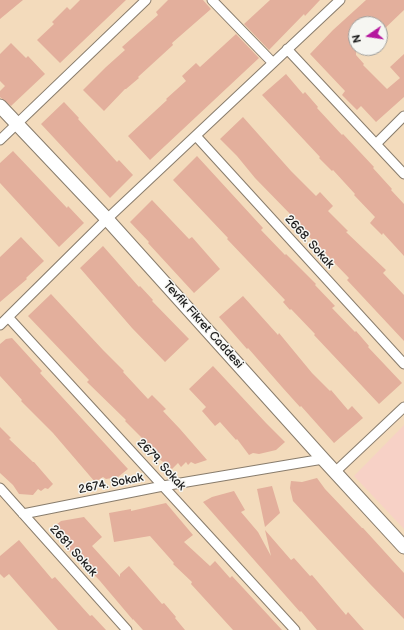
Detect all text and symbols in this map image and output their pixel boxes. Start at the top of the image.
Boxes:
north arrow [348,16,388,56]
text: N [350,33,364,44]
street label: 2668. Sokak [281,212,337,272]
street label: Tevfik Fikret Caddesi [160,278,246,372]
street label: 2679. Sokak [133,436,189,494]
street label: 2674. Sokak [77,471,145,497]
street label: 2681. Sokak [46,522,100,580]

